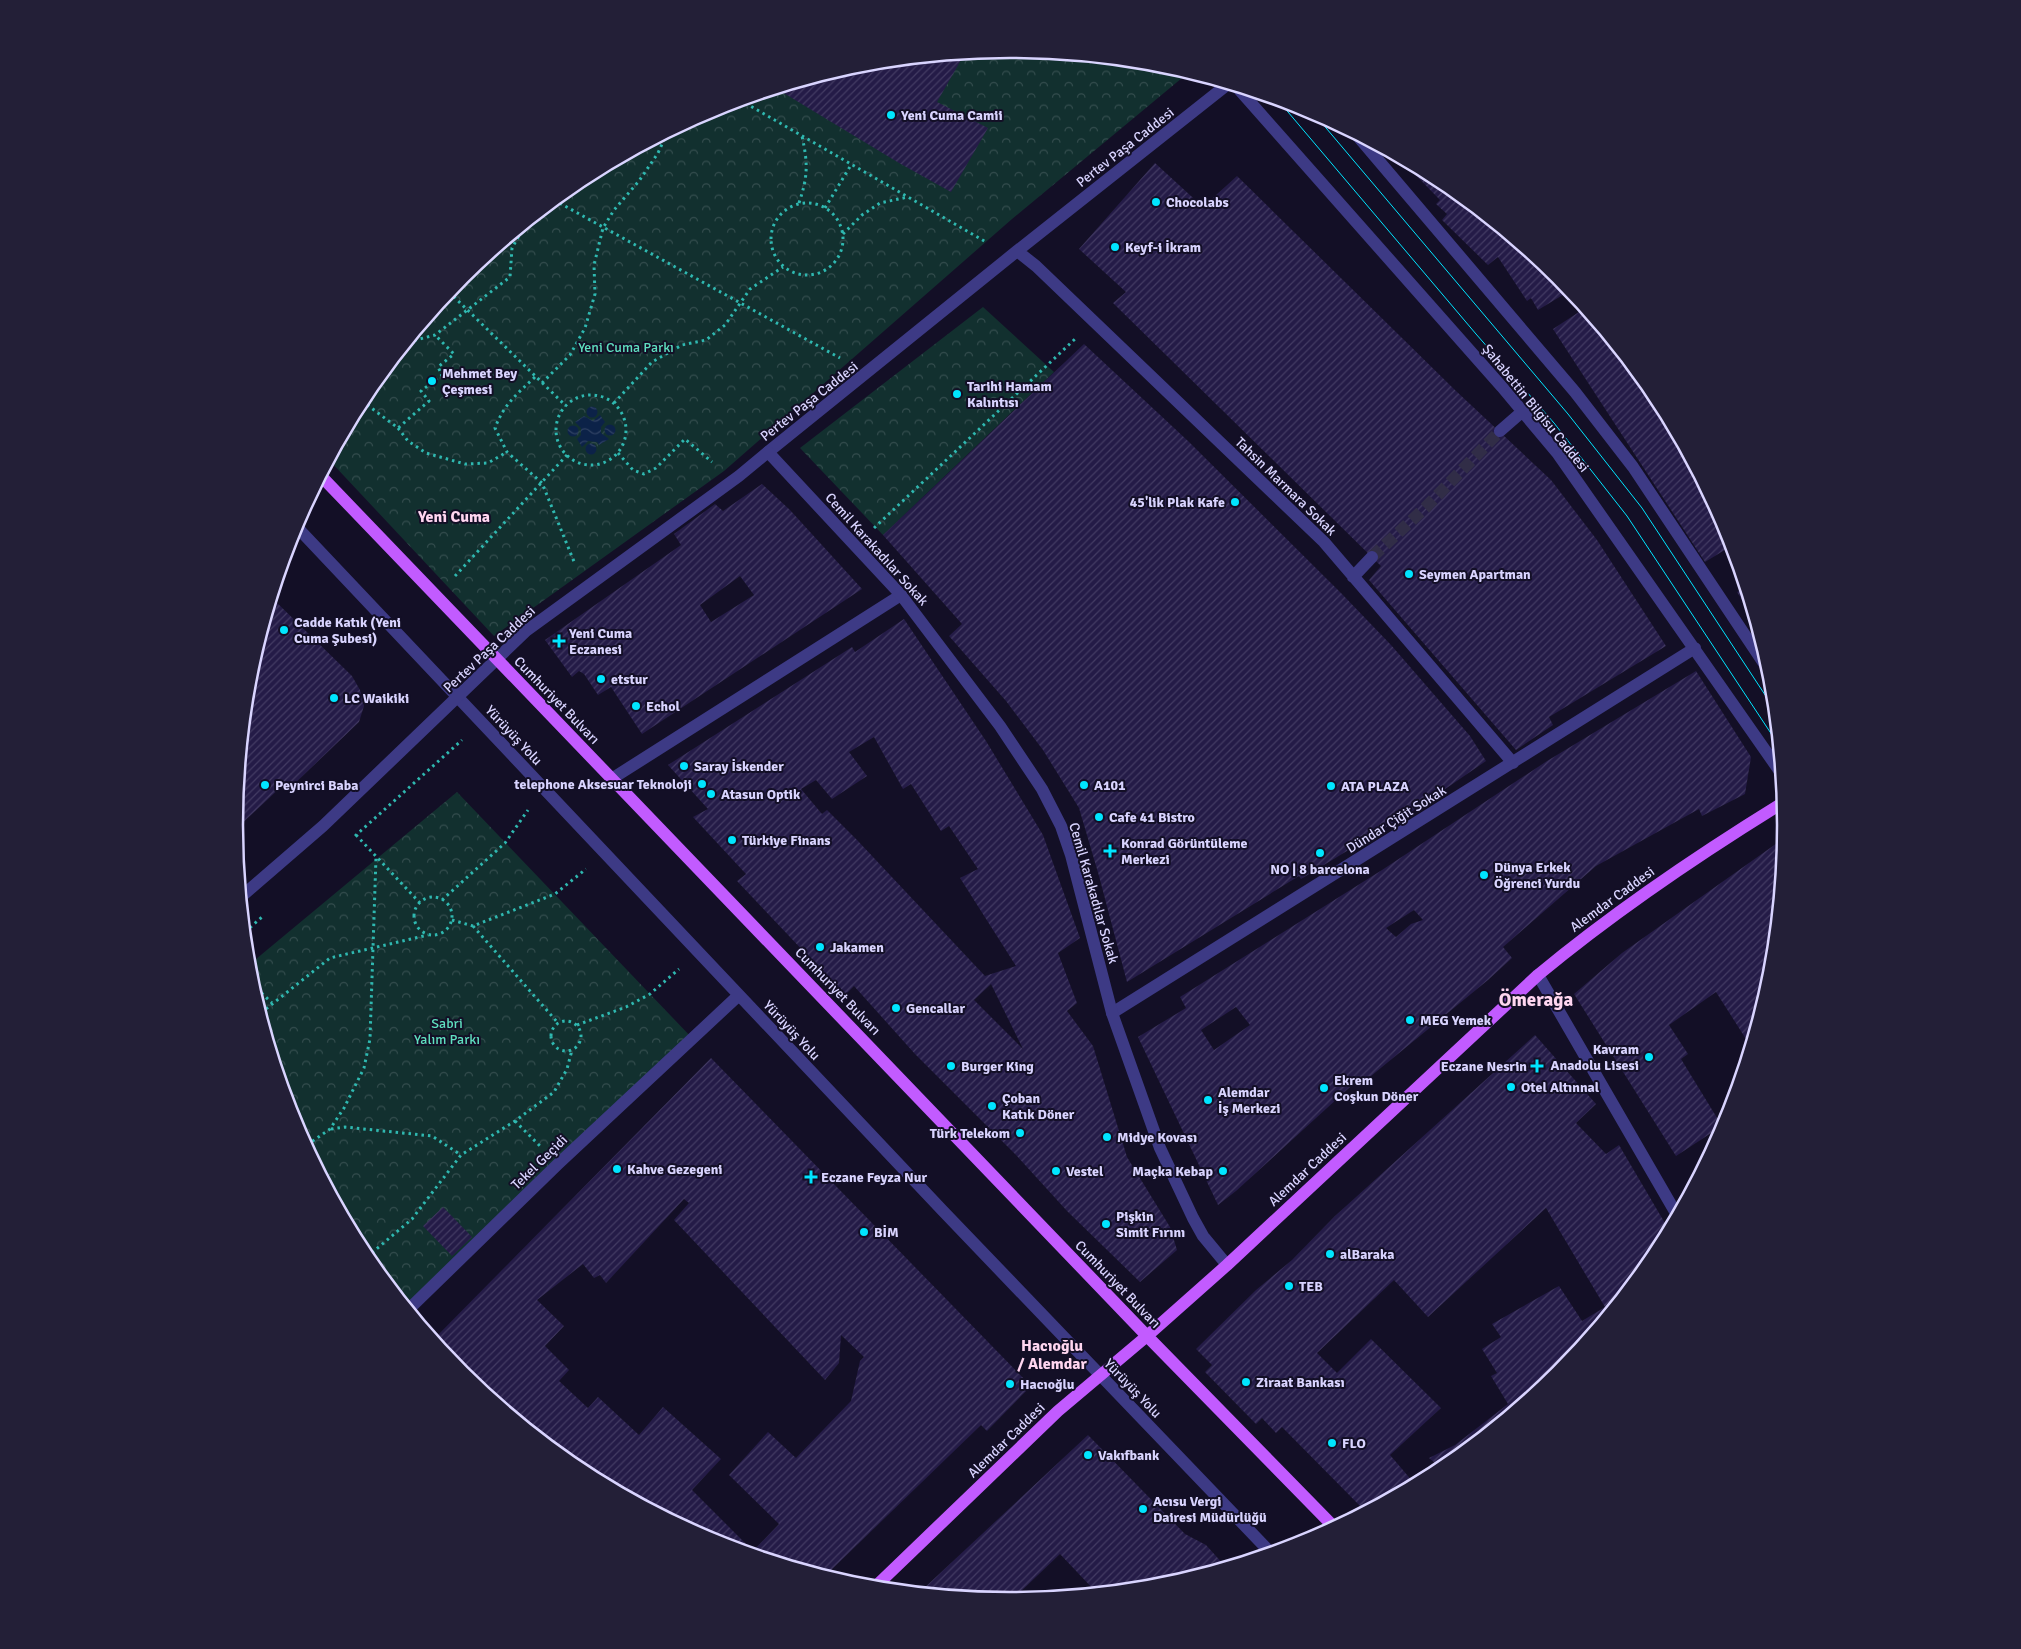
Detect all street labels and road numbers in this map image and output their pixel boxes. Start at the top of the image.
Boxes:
street label: Pertev Paşa Caddesi [1073,104,1178,191]
street label: Şahabettin Bilgisu Caddesi [1479,341,1593,476]
street label: Pertev Paşa Caddesi [757,358,862,445]
street label: Tahsin Marmara Sokak [1231,434,1340,539]
street label: Cemil Karakadılar Sokak [821,489,932,609]
street label: Pertev Paşa Caddesi [440,602,539,696]
street label: Cumhuriyet Bulvarı [510,653,603,748]
street label: Yürüyüş Yolu [482,702,546,769]
street label: Dündar Çiğit Sokak [1343,782,1449,857]
street label: Cemil Karakadılar Sokak [1065,821,1122,966]
street label: Alemdar Caddesi [1567,863,1658,936]
street label: Cumhuriyet Bulvarı [791,944,884,1039]
street label: Yürüyüş Yolu [760,997,824,1064]
street label: Alemdar Caddesi [1265,1129,1350,1210]
street label: Tekel Geçidi [508,1131,571,1193]
street label: Cumhuriyet Bulvarı [1071,1237,1164,1332]
street label: Yürüyüş Yolu [1100,1355,1165,1421]
street label: Alemdar Caddesi [964,1399,1048,1481]

